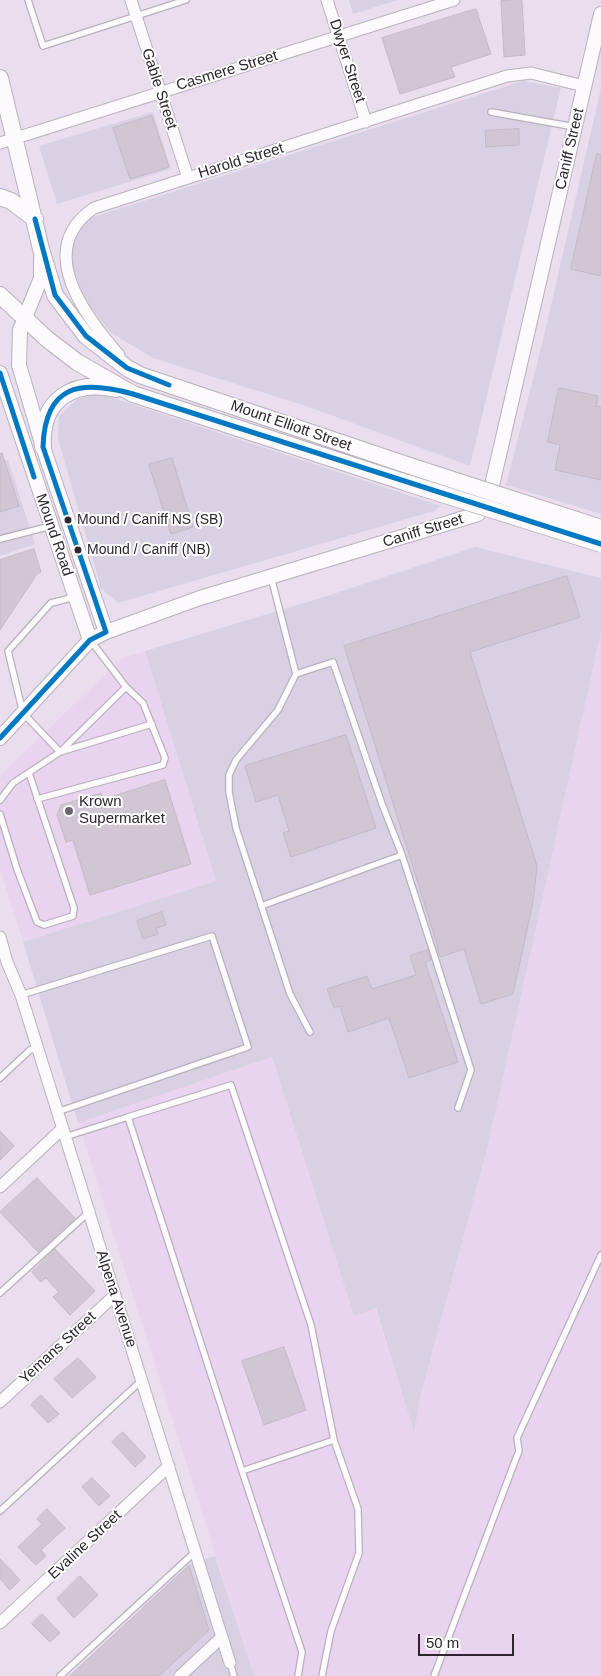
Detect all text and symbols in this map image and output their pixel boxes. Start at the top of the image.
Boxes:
street label: Dwyer Street [325,17,369,105]
street label: Gable Street [137,46,181,132]
street label: Casmere Street [174,47,280,95]
street label: Caniff Street [552,106,588,192]
street label: Harold Street [196,139,286,183]
street label: Mount Elliott Street [228,397,354,455]
street label: Mound Road [32,491,76,579]
street label: Caniff Street [381,510,465,552]
place label: Mound / Caniff NS (SB) [77,512,223,528]
marker: Mound / Caniff NS (SB) [63,515,73,525]
place label: Mound / Caniff (NB) [87,542,210,558]
marker: Mound / Caniff (NB) [73,545,83,555]
place label: Krown Supermarket [79,793,165,828]
marker: Krown Supermarket [63,805,75,817]
street label: Alpena Avenue [92,1248,140,1350]
street label: Yemans Street [16,1308,100,1388]
street label: Evaline Street [45,1507,125,1583]
scale bar [421,1624,517,1656]
text: 50 m [426,1634,459,1651]

